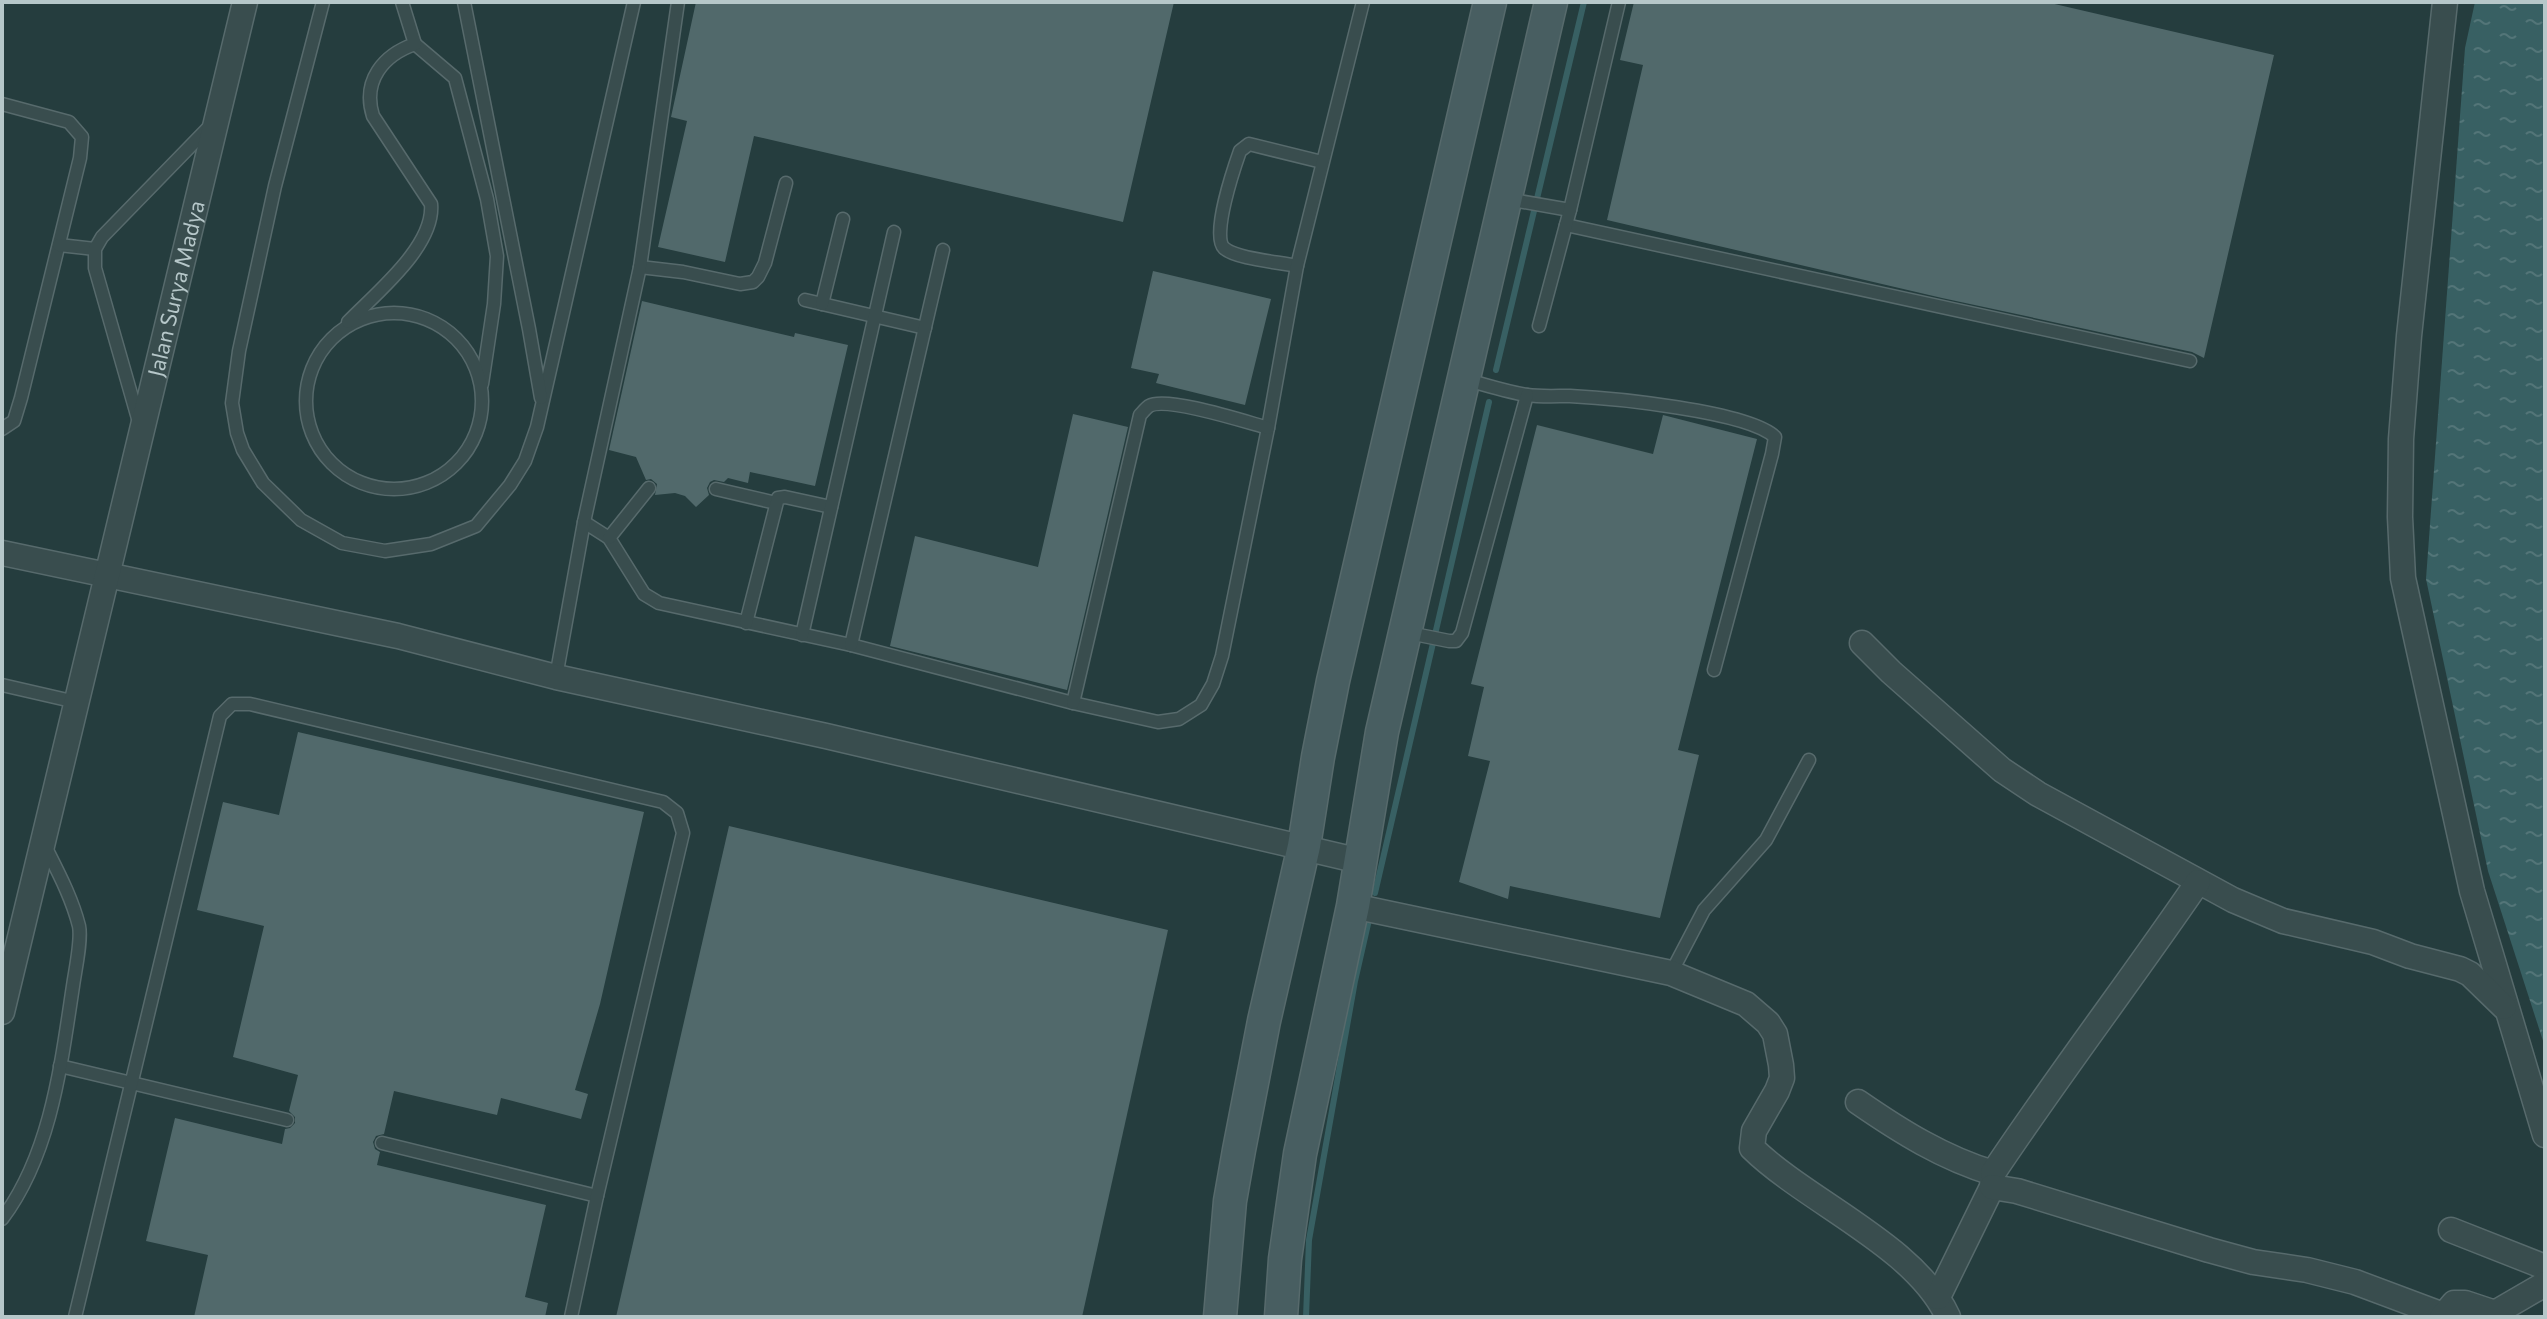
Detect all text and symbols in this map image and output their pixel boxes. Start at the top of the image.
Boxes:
street label: Jalan Surya Madya [141,198,210,379]

